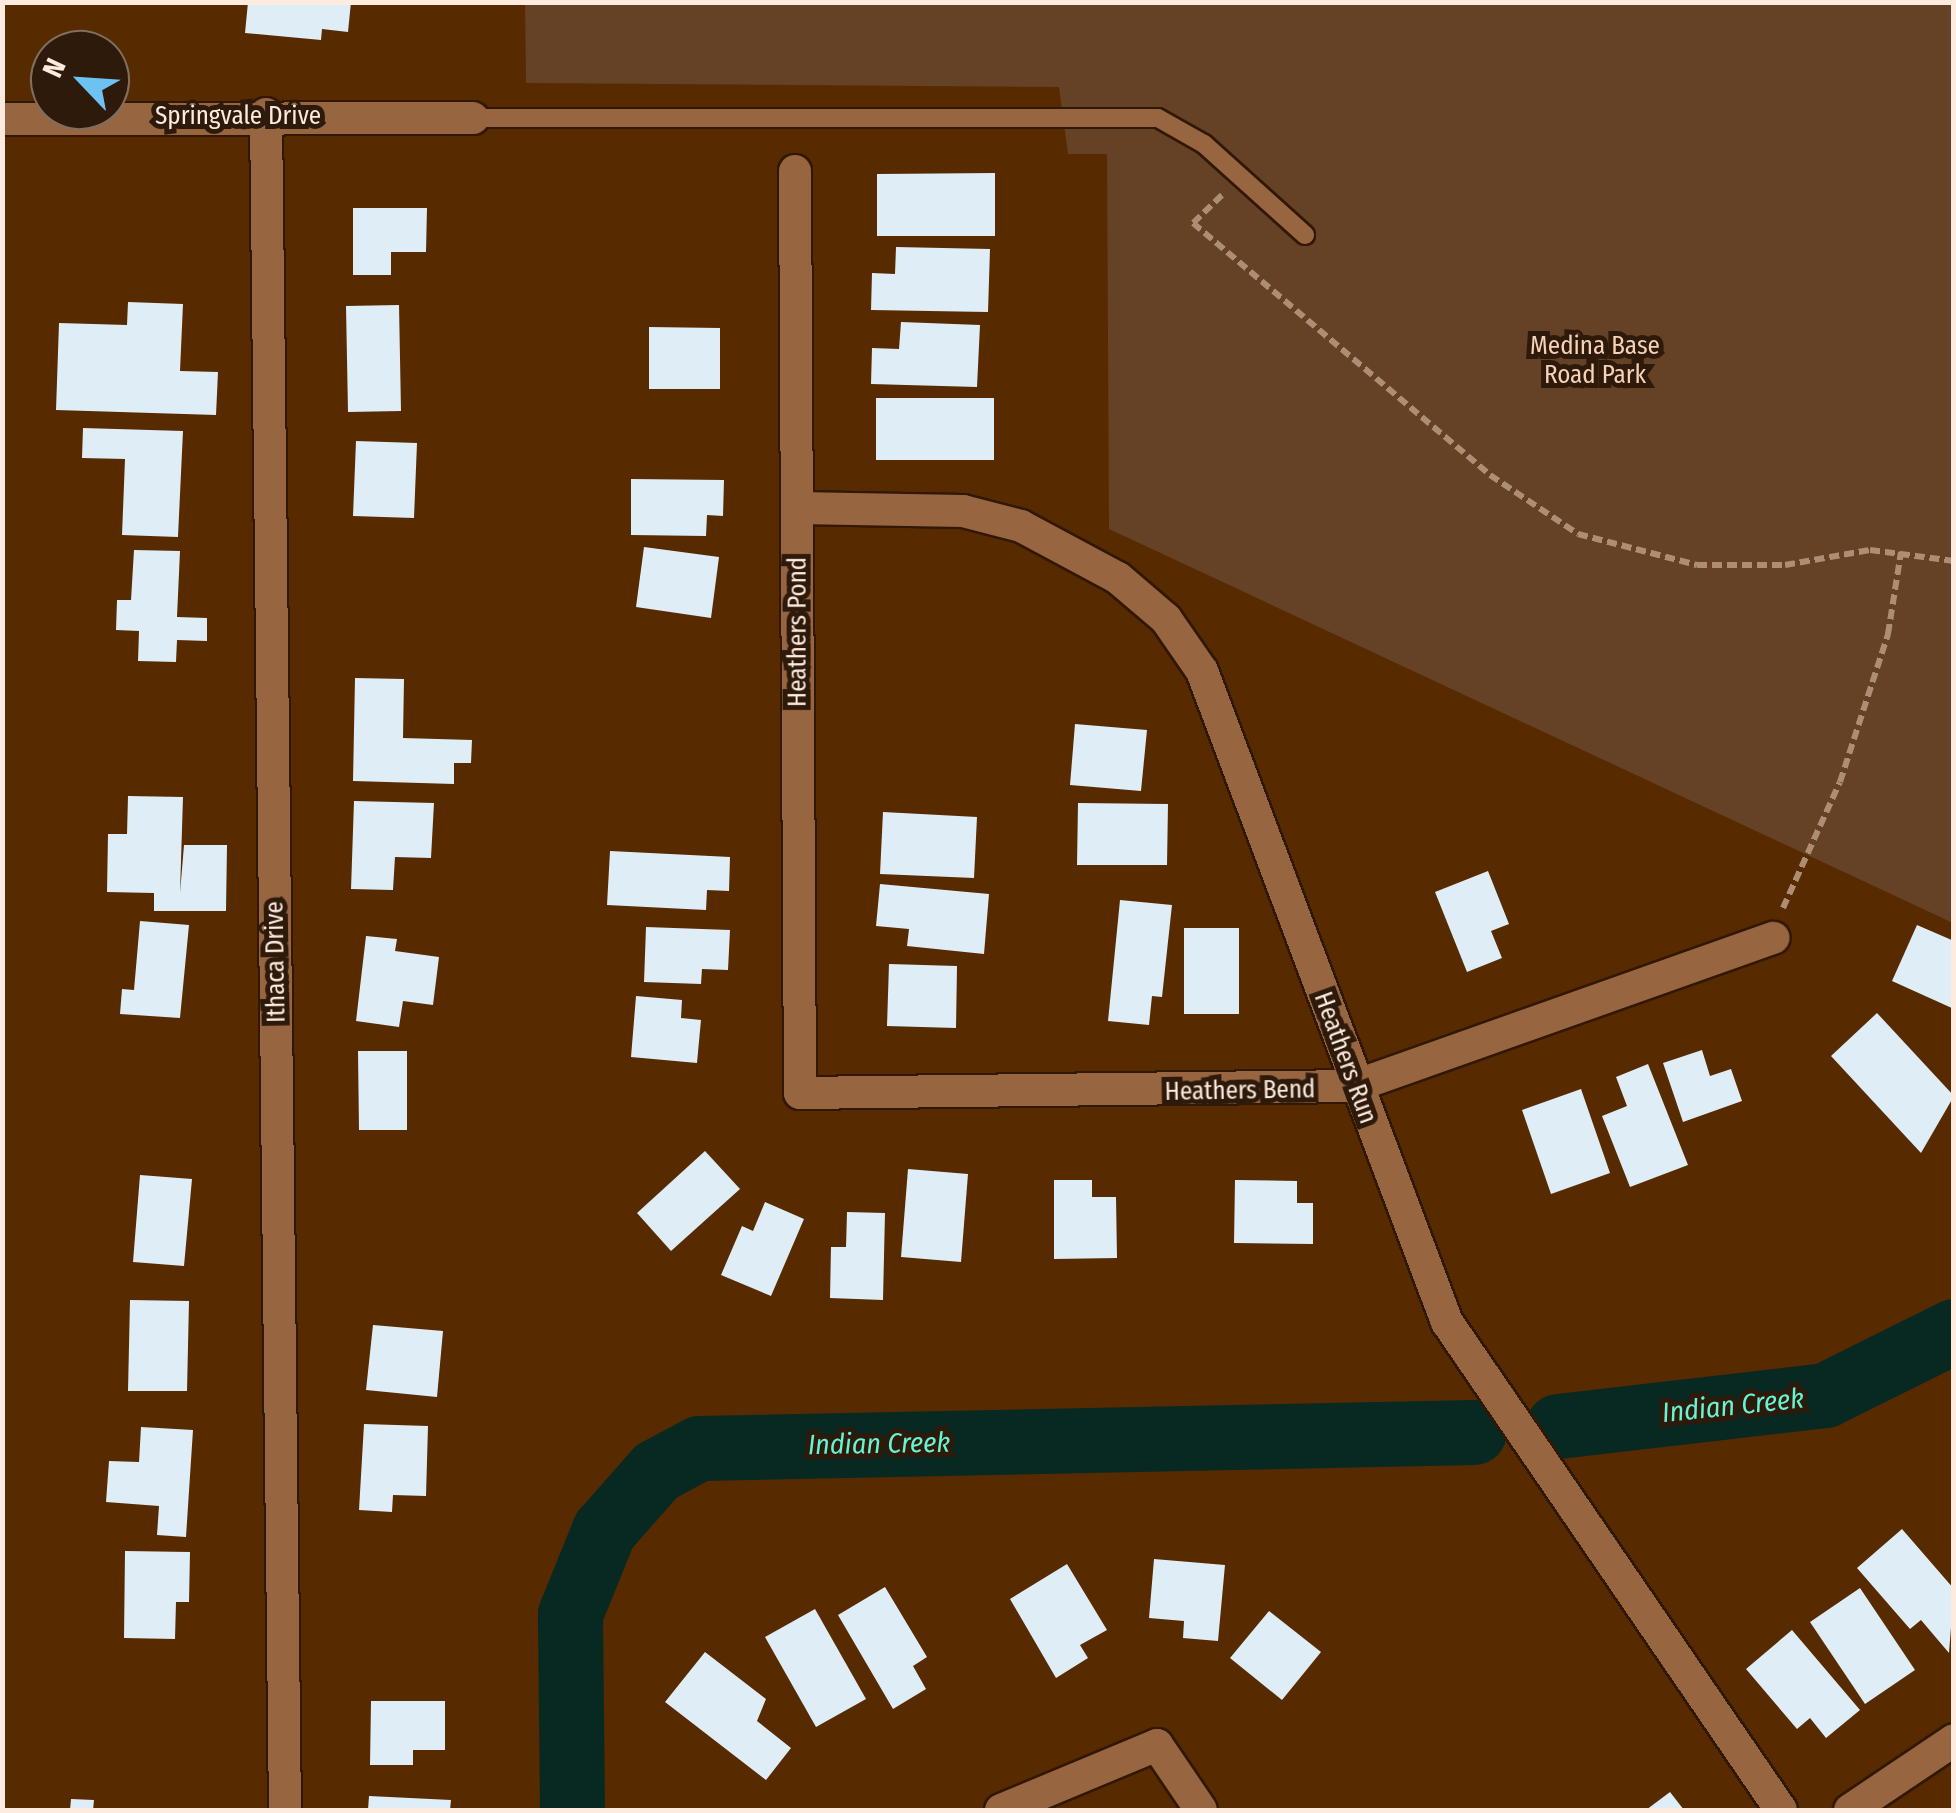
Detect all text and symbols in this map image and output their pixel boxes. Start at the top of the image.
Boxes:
north arrow [30,30,130,130]
text: N [36,53,73,83]
street label: Springvale Drive [155,101,321,131]
park label: Medina Base Road Park [1530,332,1660,391]
street label: Heathers Pond [783,557,813,707]
street label: Ithaca Drive [260,901,292,1023]
street label: Heathers Run [1307,988,1383,1128]
street label: Heathers Bend [1164,1075,1316,1107]
water label: Indian Creek [1660,1382,1806,1430]
water label: Indian Creek [807,1426,951,1462]

